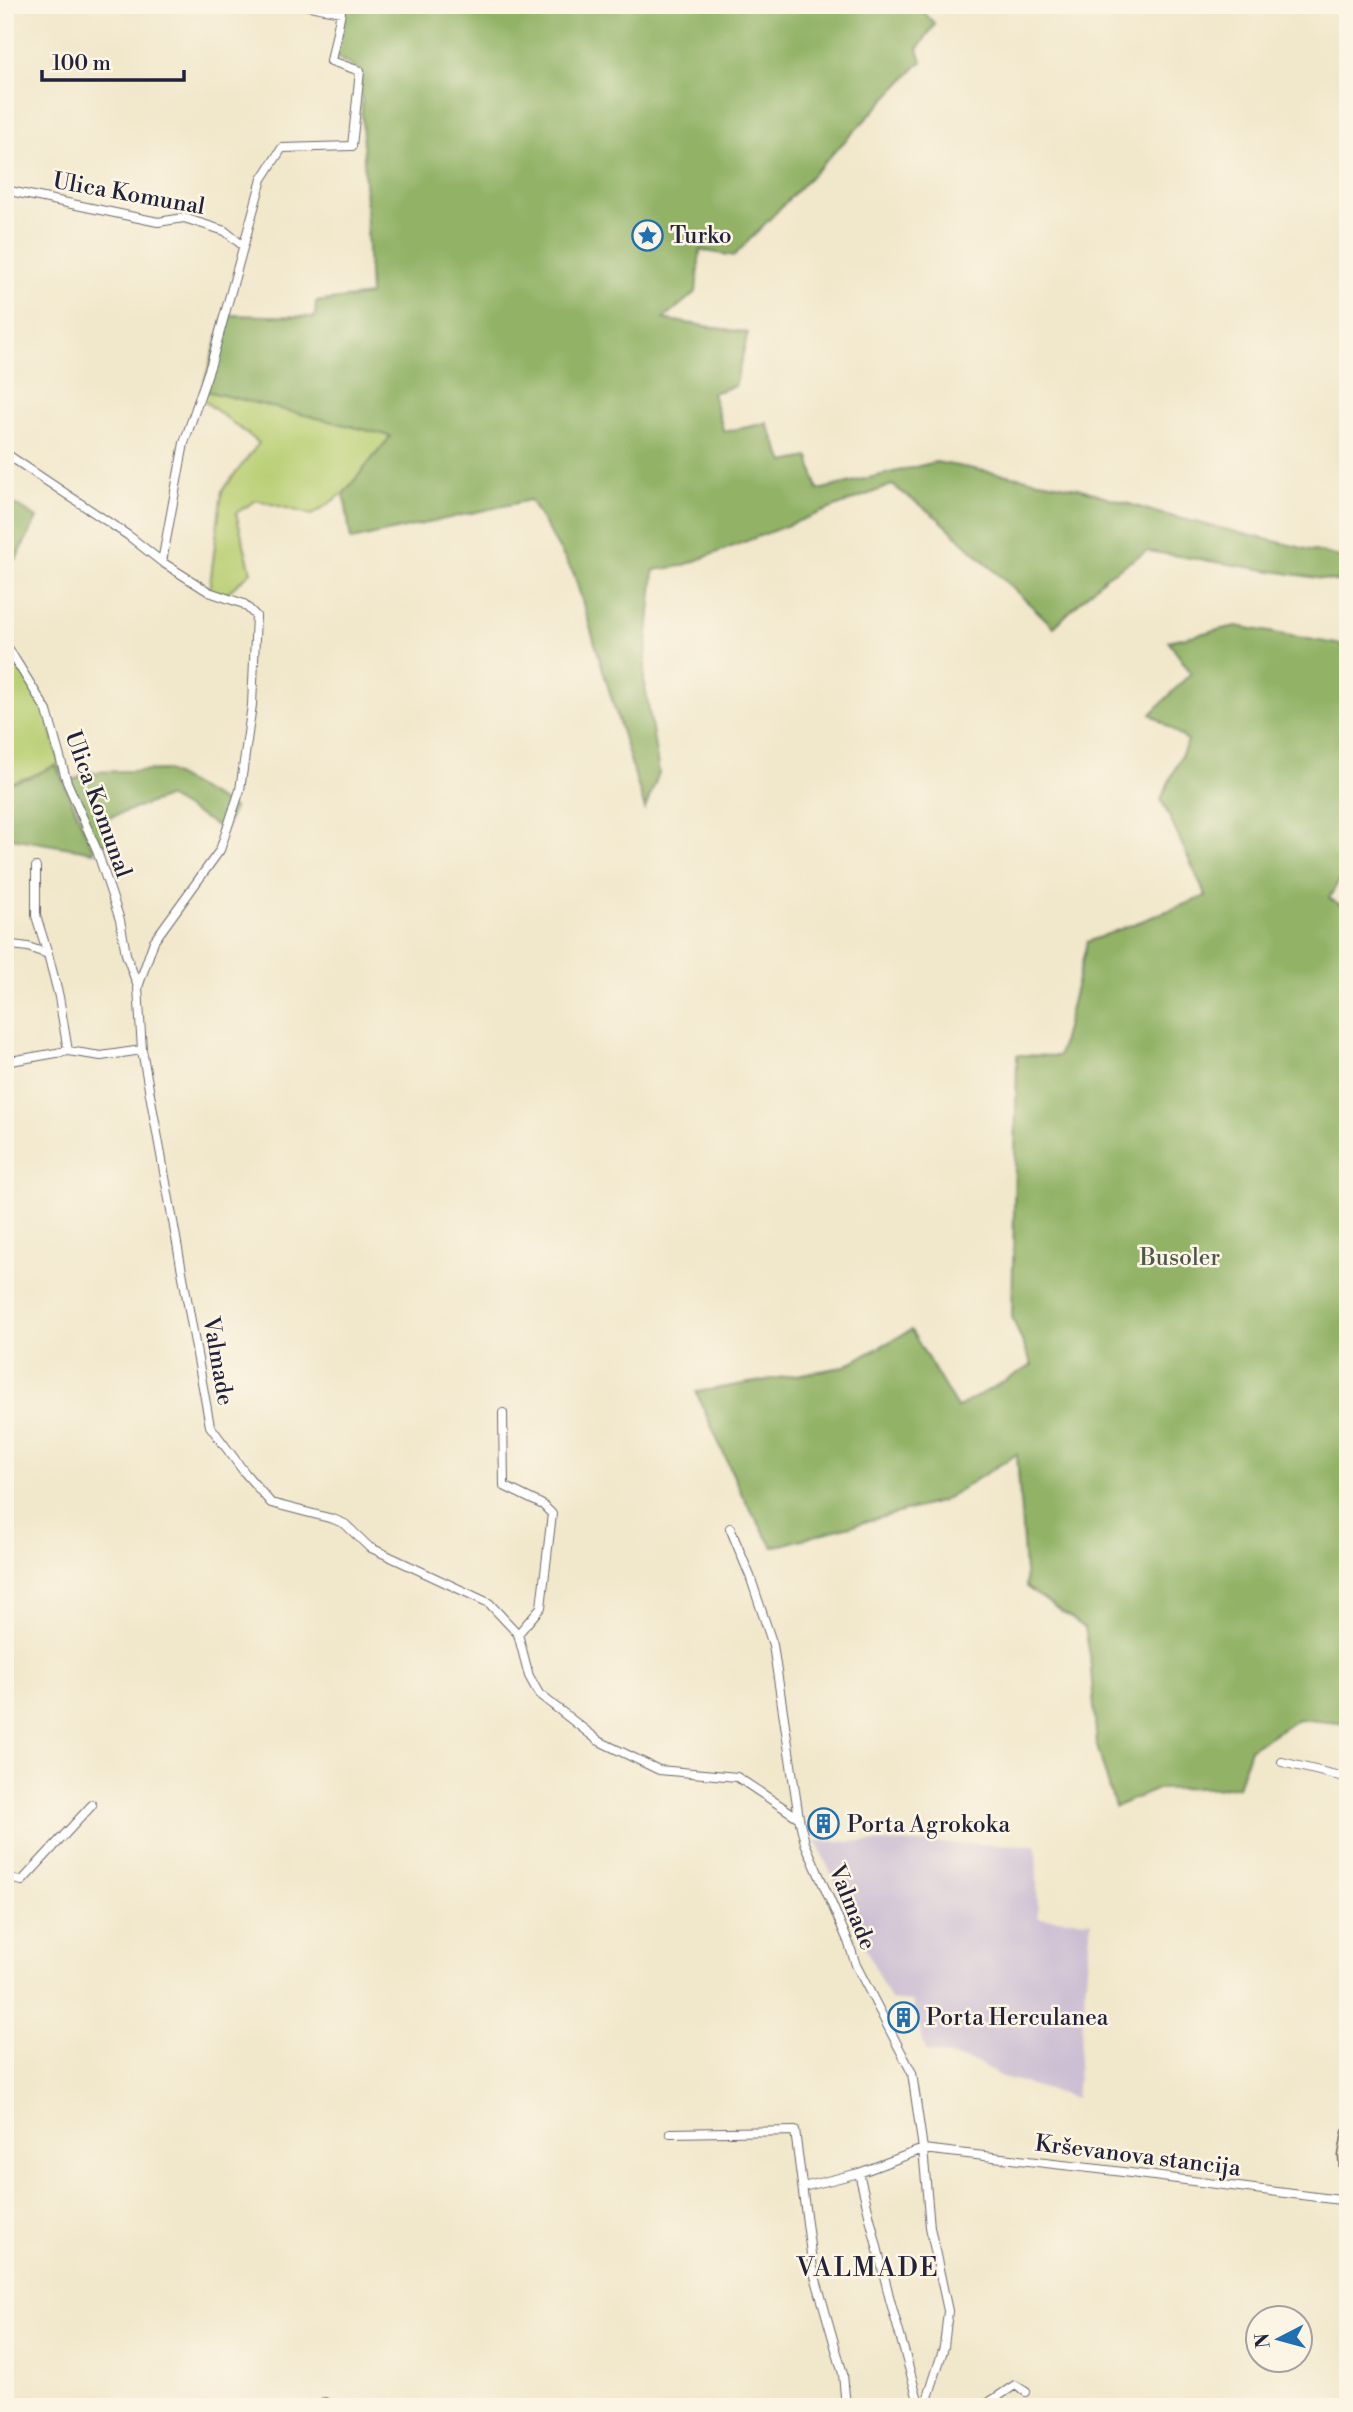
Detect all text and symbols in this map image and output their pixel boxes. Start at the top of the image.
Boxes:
scale bar [42,38,184,82]
text: 100 m [52,51,111,77]
street label: Ulica Komunal [50,167,207,221]
place icon: Turko [630,218,664,252]
place label: Turko [670,222,732,250]
street label: Ulica Komunal [59,727,138,882]
park label: Busoler [1139,1244,1220,1272]
street label: Valmade [196,1314,240,1408]
building icon: Porta Agrokoka [807,1807,841,1841]
place label: Porta Agrokoka [847,1811,1010,1839]
street label: Valmade [822,1860,882,1954]
building icon: Porta Herculanea [886,2000,920,2034]
place label: Porta Herculanea [926,2004,1109,2032]
street label: Krševanova stancija [1033,2129,1243,2183]
district label: VALMADE [795,2252,940,2284]
north arrow [1244,2304,1314,2374]
text: N [1250,2332,1276,2349]

